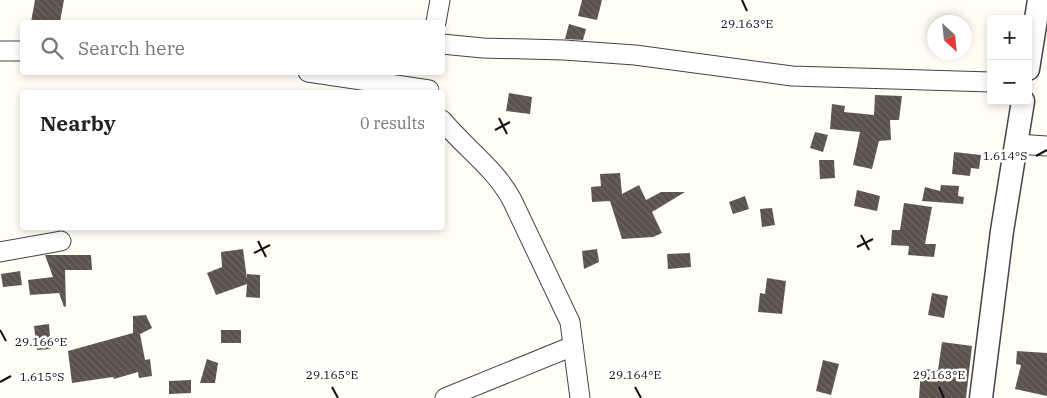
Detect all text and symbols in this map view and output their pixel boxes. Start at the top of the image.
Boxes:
north arrow [927,15,972,60]
map controls [987,15,1032,105]
button: + [987,15,1032,60]
text: 29.163°E [721,16,773,31]
search box [20,20,445,75]
icon: search [38,34,66,62]
text: Search here [78,36,185,60]
button: − [987,60,1032,105]
text: Nearby [40,109,116,137]
text: 0 results [360,113,425,133]
text: 1.614°S [983,148,1027,163]
text: 29.166°E [15,334,67,349]
text: 29.165°E [306,367,358,382]
text: 29.164°E [609,367,661,382]
text: 29.163°E [913,367,965,382]
text: 1.615°S [20,369,64,384]

